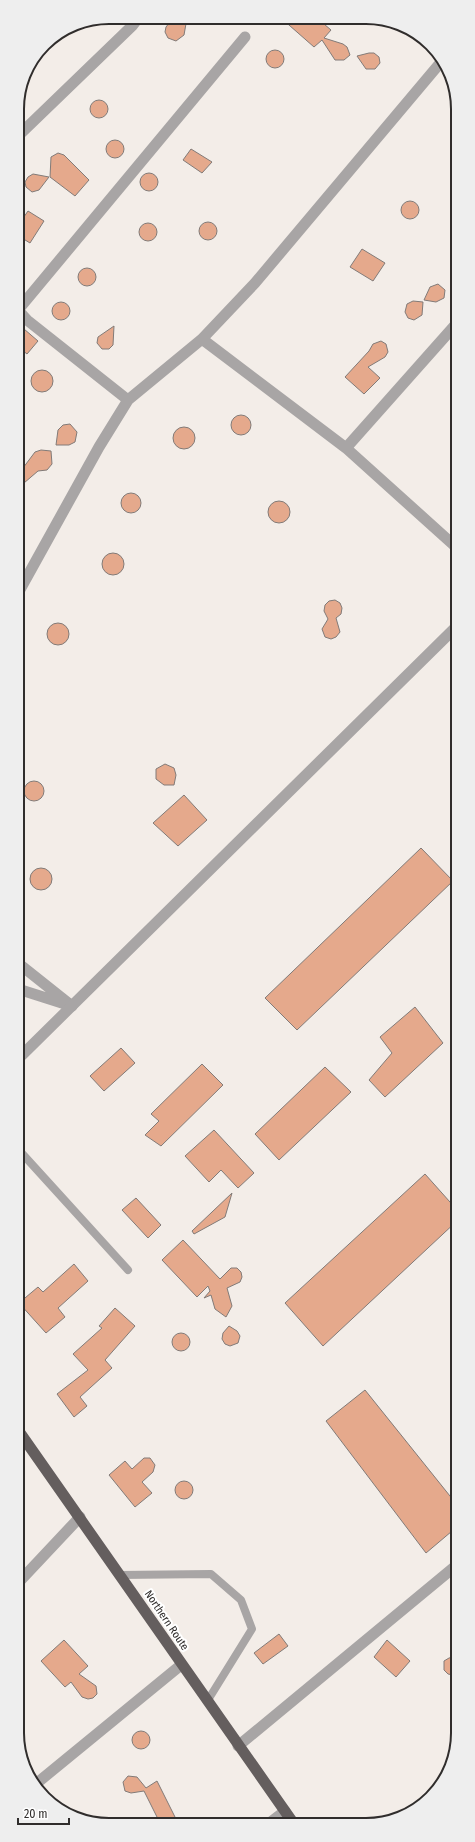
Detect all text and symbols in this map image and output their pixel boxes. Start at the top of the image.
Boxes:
street label: Northern Route [142,1588,191,1653]
scale bar [18,1800,69,1826]
text: 20 m [24,1807,48,1821]

